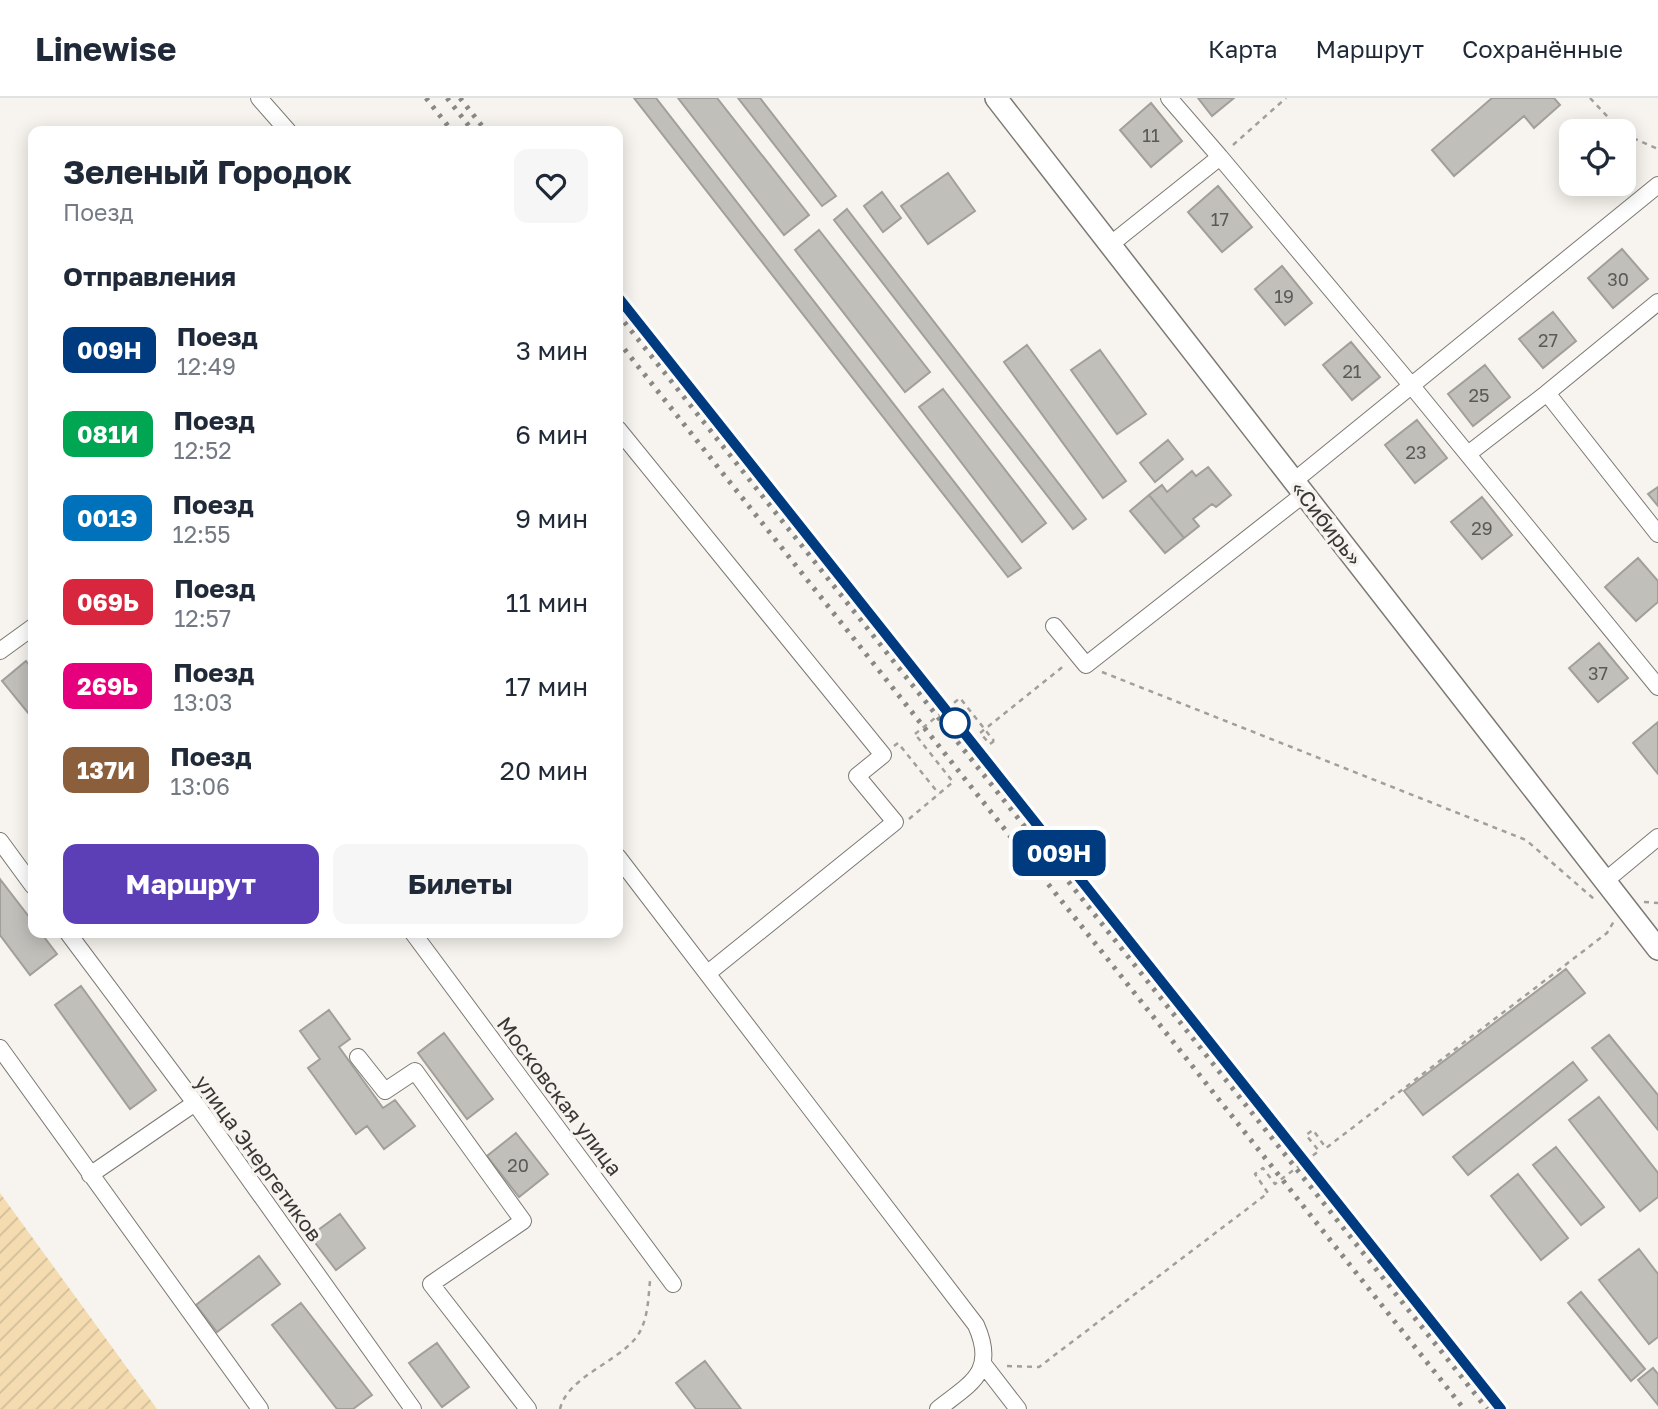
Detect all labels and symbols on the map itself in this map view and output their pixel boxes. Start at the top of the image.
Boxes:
house number: 11 [1142,124,1160,146]
house number: 17 [1211,208,1229,230]
house number: 30 [1607,268,1629,290]
house number: 19 [1274,285,1294,307]
house number: 27 [1538,329,1558,351]
house number: 21 [1342,360,1362,382]
house number: 25 [1469,384,1489,406]
house number: 23 [1406,441,1426,463]
street label: «Сибирь» [1286,476,1368,570]
house number: 29 [1471,517,1493,539]
house number: 37 [1588,662,1608,684]
unlabelled marker [940,708,970,738]
line badge: 009Н [1010,830,1108,876]
street label: Московская улица [492,1011,628,1181]
street label: улица Энергетиков [190,1070,328,1246]
house number: 20 [507,1154,529,1176]

